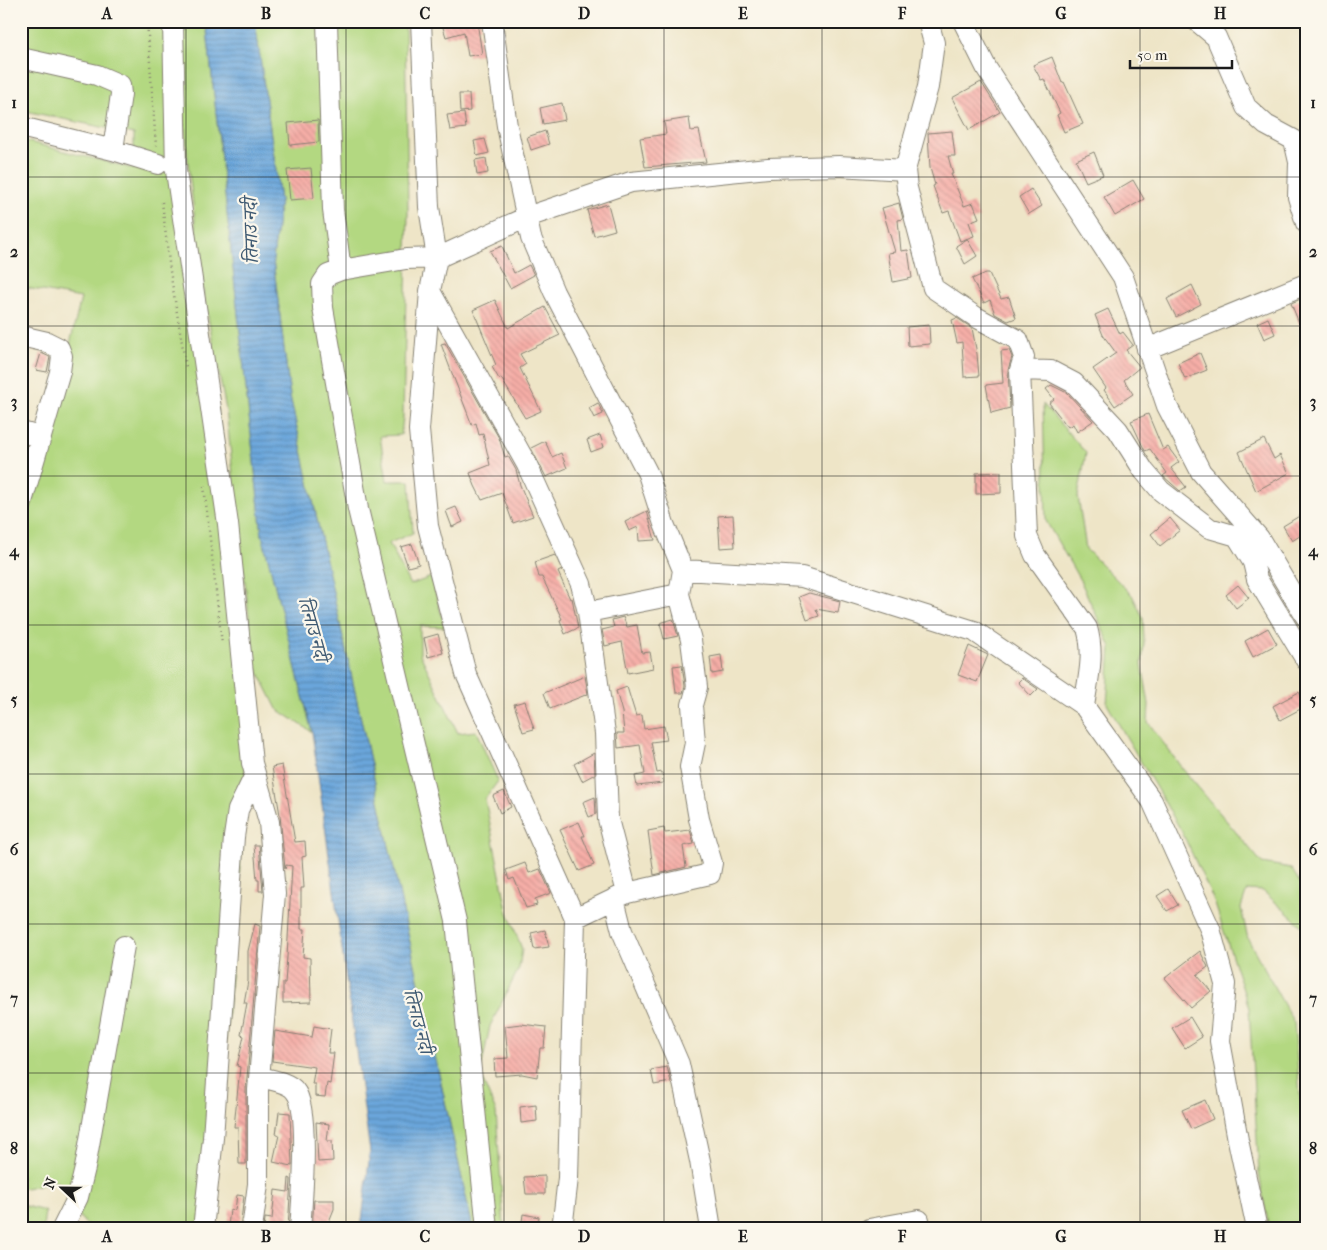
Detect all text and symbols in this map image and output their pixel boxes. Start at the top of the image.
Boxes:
text: A [101,4,113,23]
text: B [261,4,271,23]
text: C [420,4,431,23]
text: D [578,4,590,23]
text: E [738,4,748,23]
text: F [897,4,907,23]
text: G [1055,4,1067,23]
text: H [1214,4,1227,23]
scale bar [1130,38,1232,70]
text: 50 m [1137,46,1168,64]
text: 1 [11,93,17,112]
text: 1 [1310,93,1316,112]
water label: तिनाउ नदी [238,193,263,264]
text: 2 [10,242,18,261]
text: 2 [1309,242,1317,261]
text: 3 [11,392,17,412]
text: 3 [1310,392,1316,412]
text: 4 [8,541,20,561]
text: 4 [1307,541,1319,561]
water label: तिनाउ नदी [293,594,335,668]
text: 5 [11,690,18,709]
text: 5 [1310,690,1317,709]
text: 6 [10,840,19,859]
text: 6 [1309,840,1318,859]
water label: तिनाउ नदी [399,986,439,1060]
text: 7 [9,989,18,1008]
text: 7 [1308,989,1317,1008]
text: 8 [10,1139,18,1158]
text: 8 [1309,1139,1317,1158]
north arrow [38,1162,88,1212]
text: N [41,1175,60,1191]
text: A [101,1227,113,1246]
text: B [261,1227,271,1246]
text: C [420,1227,431,1246]
text: D [578,1227,590,1246]
text: E [738,1227,748,1246]
text: F [897,1227,907,1246]
text: G [1055,1227,1067,1246]
text: H [1214,1227,1227,1246]

